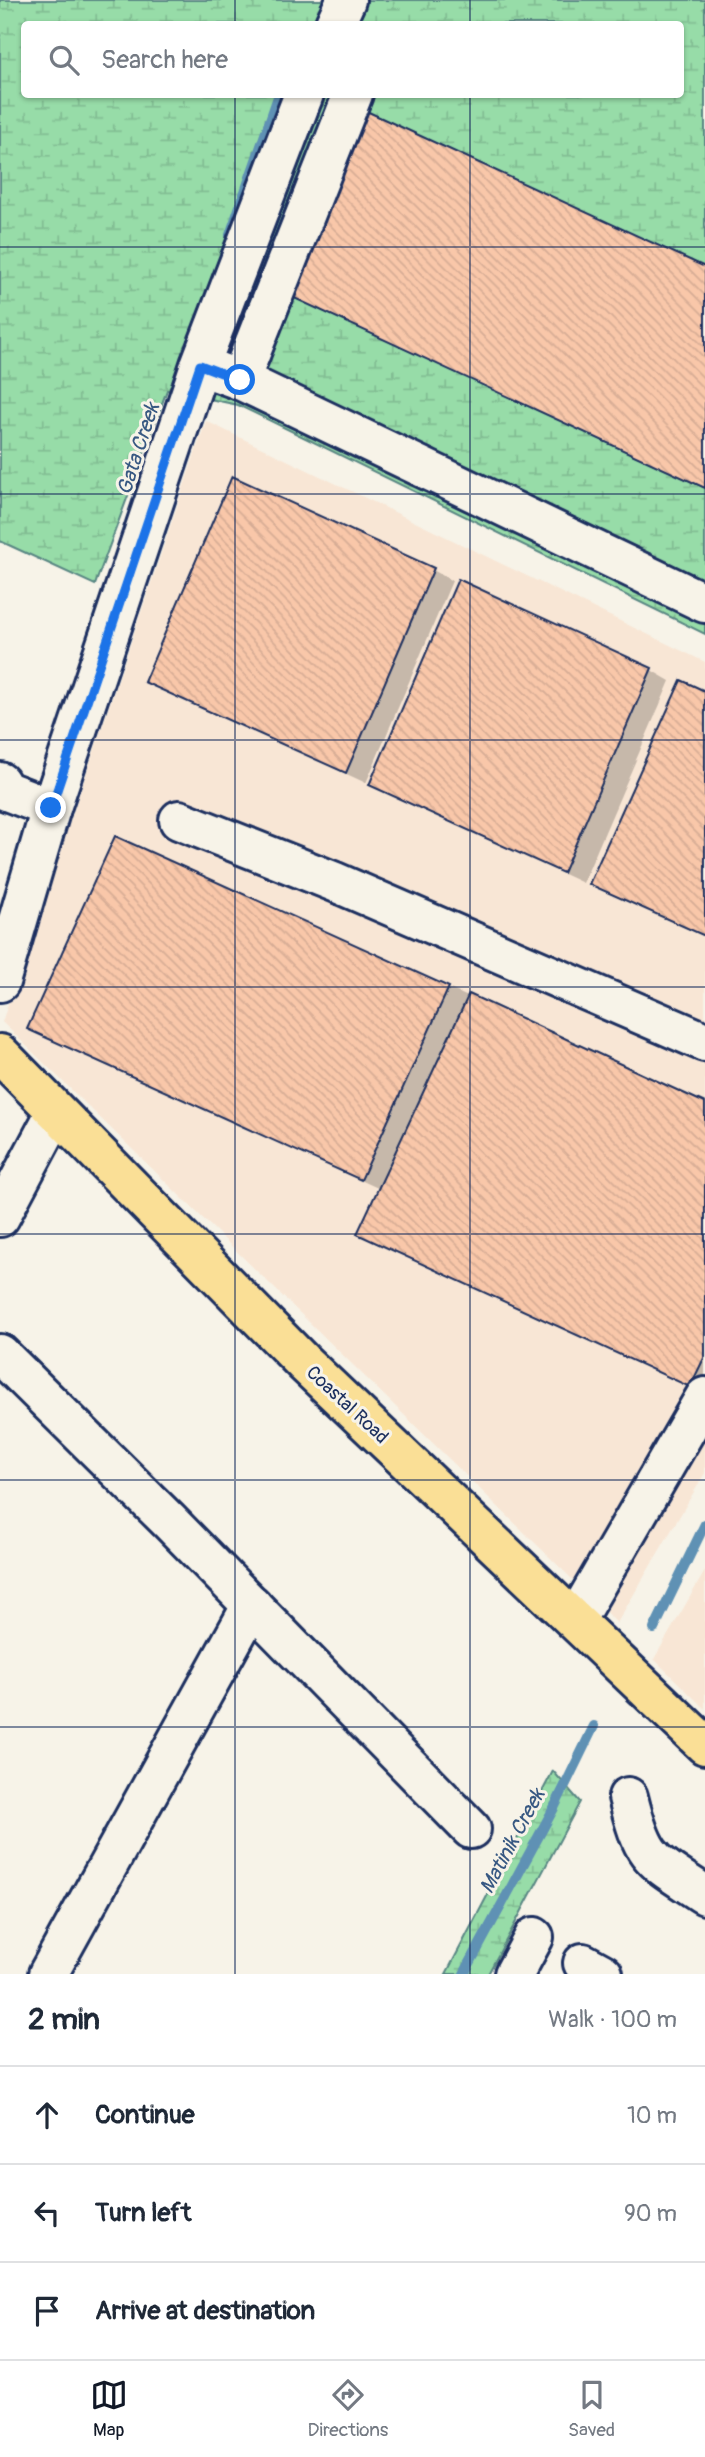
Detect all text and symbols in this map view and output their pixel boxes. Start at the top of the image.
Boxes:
search box [21,21,684,98]
icon: search [45,41,83,79]
text: Search here [101,44,228,76]
route start [224,364,255,395]
water label: Gata Creek [111,398,167,499]
route end [35,792,66,823]
street label: Coastal Road [301,1361,393,1449]
water label: Matinik Creek [474,1782,552,1898]
text: 2 min [28,2001,100,2038]
text: Walk · 100 m [548,2005,677,2034]
icon: ahead [28,2096,66,2134]
text: Continue [95,2099,195,2131]
text: 10 m [627,2101,677,2130]
icon: left [28,2194,66,2232]
text: Turn left [95,2197,191,2229]
text: 90 m [624,2199,677,2228]
icon: arrive [28,2292,66,2330]
text: Arrive at destination [95,2295,315,2327]
tab: Map [90,2376,128,2442]
tab: Directions [308,2376,388,2442]
tab: Saved [568,2376,615,2442]

